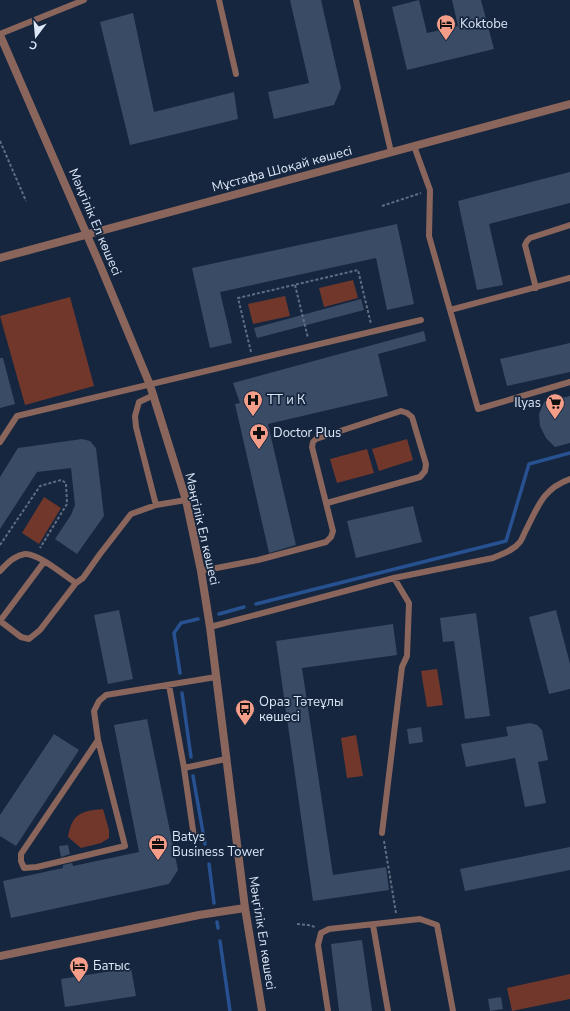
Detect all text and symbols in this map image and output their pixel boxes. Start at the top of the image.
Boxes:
hotel icon: Koktobe [435,13,457,41]
place label: Koktobe [460,15,508,33]
north arrow [16,16,56,56]
text: С [27,37,39,53]
street label: Мұстафа Шоқай көшесі [210,142,354,196]
street label: Мәңгілік Ел көшесі [64,166,126,278]
hospital icon: ТТ и К [242,389,264,417]
place label: ТТ и К [267,391,306,409]
supermarket icon: Ilyas [544,392,566,420]
place label: Ilyas [514,394,541,412]
pharmacy icon: Doctor Plus [248,422,270,450]
place label: Doctor Plus [273,424,341,442]
street label: Мәңгілік Ел көшесі [180,471,224,587]
place label: Ораз Тәтеұлы көшесі [259,693,343,726]
bus stop icon: Ораз Тәтеұлы көшесі [234,698,256,726]
place label: Batys Business Tower [172,828,264,861]
office icon: Batys Business Tower [147,833,169,861]
street label: Мәңгілік Ел көшесі [244,875,280,991]
hotel icon: Батыс [68,955,90,983]
place label: Батыс [93,957,130,975]

